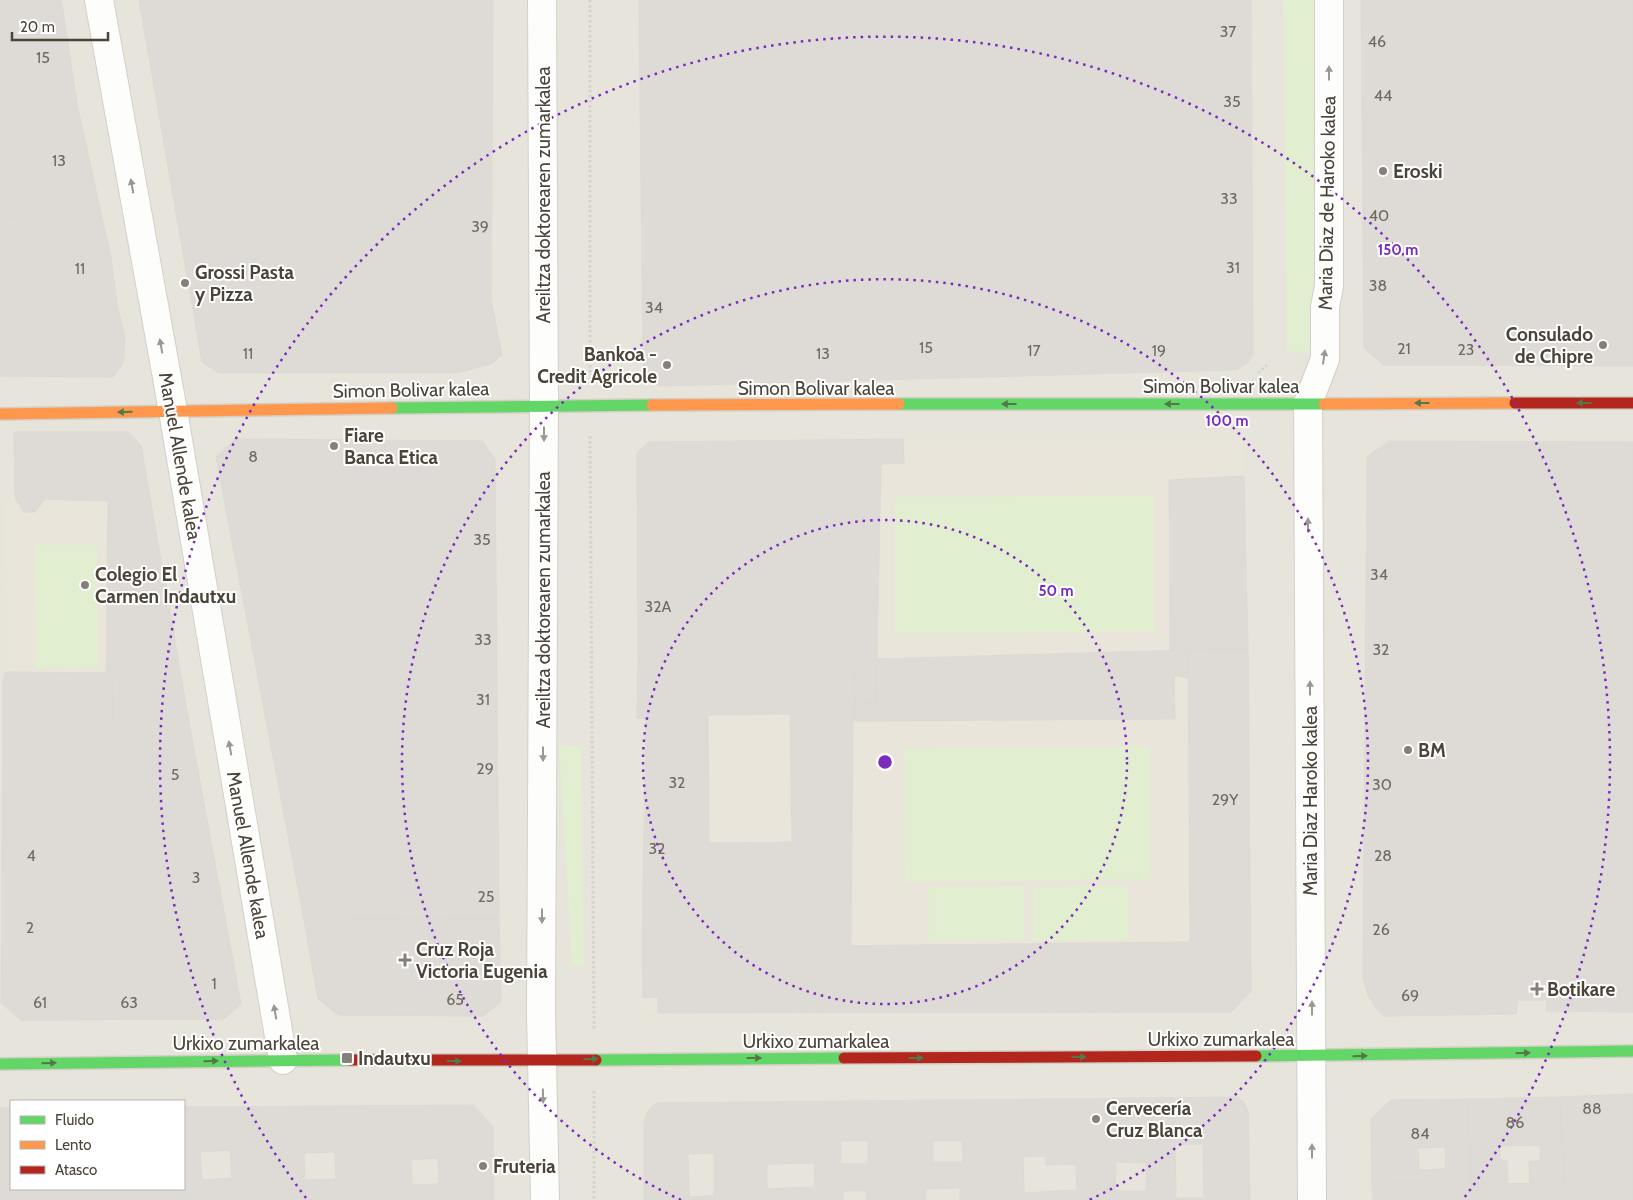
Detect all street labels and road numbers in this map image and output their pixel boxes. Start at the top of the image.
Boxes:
street label: Areiltza doktorearen zumarkalea [532,66,555,324]
street label: Maria Diaz de Haroko kalea [1314,96,1340,310]
street label: Manuel Allende kalea [154,370,206,542]
street label: Simon Bolivar kalea [1143,375,1299,398]
street label: Simon Bolivar kalea [332,377,490,403]
street label: Simon Bolivar kalea [738,377,894,400]
street label: Areiltza doktorearen zumarkalea [532,471,555,729]
street label: Maria Diaz Haroko kalea [1299,706,1322,896]
street label: Manuel Allende kalea [222,769,274,941]
street label: Urkixo zumarkalea [1148,1028,1294,1051]
street label: Urkixo zumarkalea [743,1030,889,1053]
street label: Urkixo zumarkalea [173,1032,319,1055]

